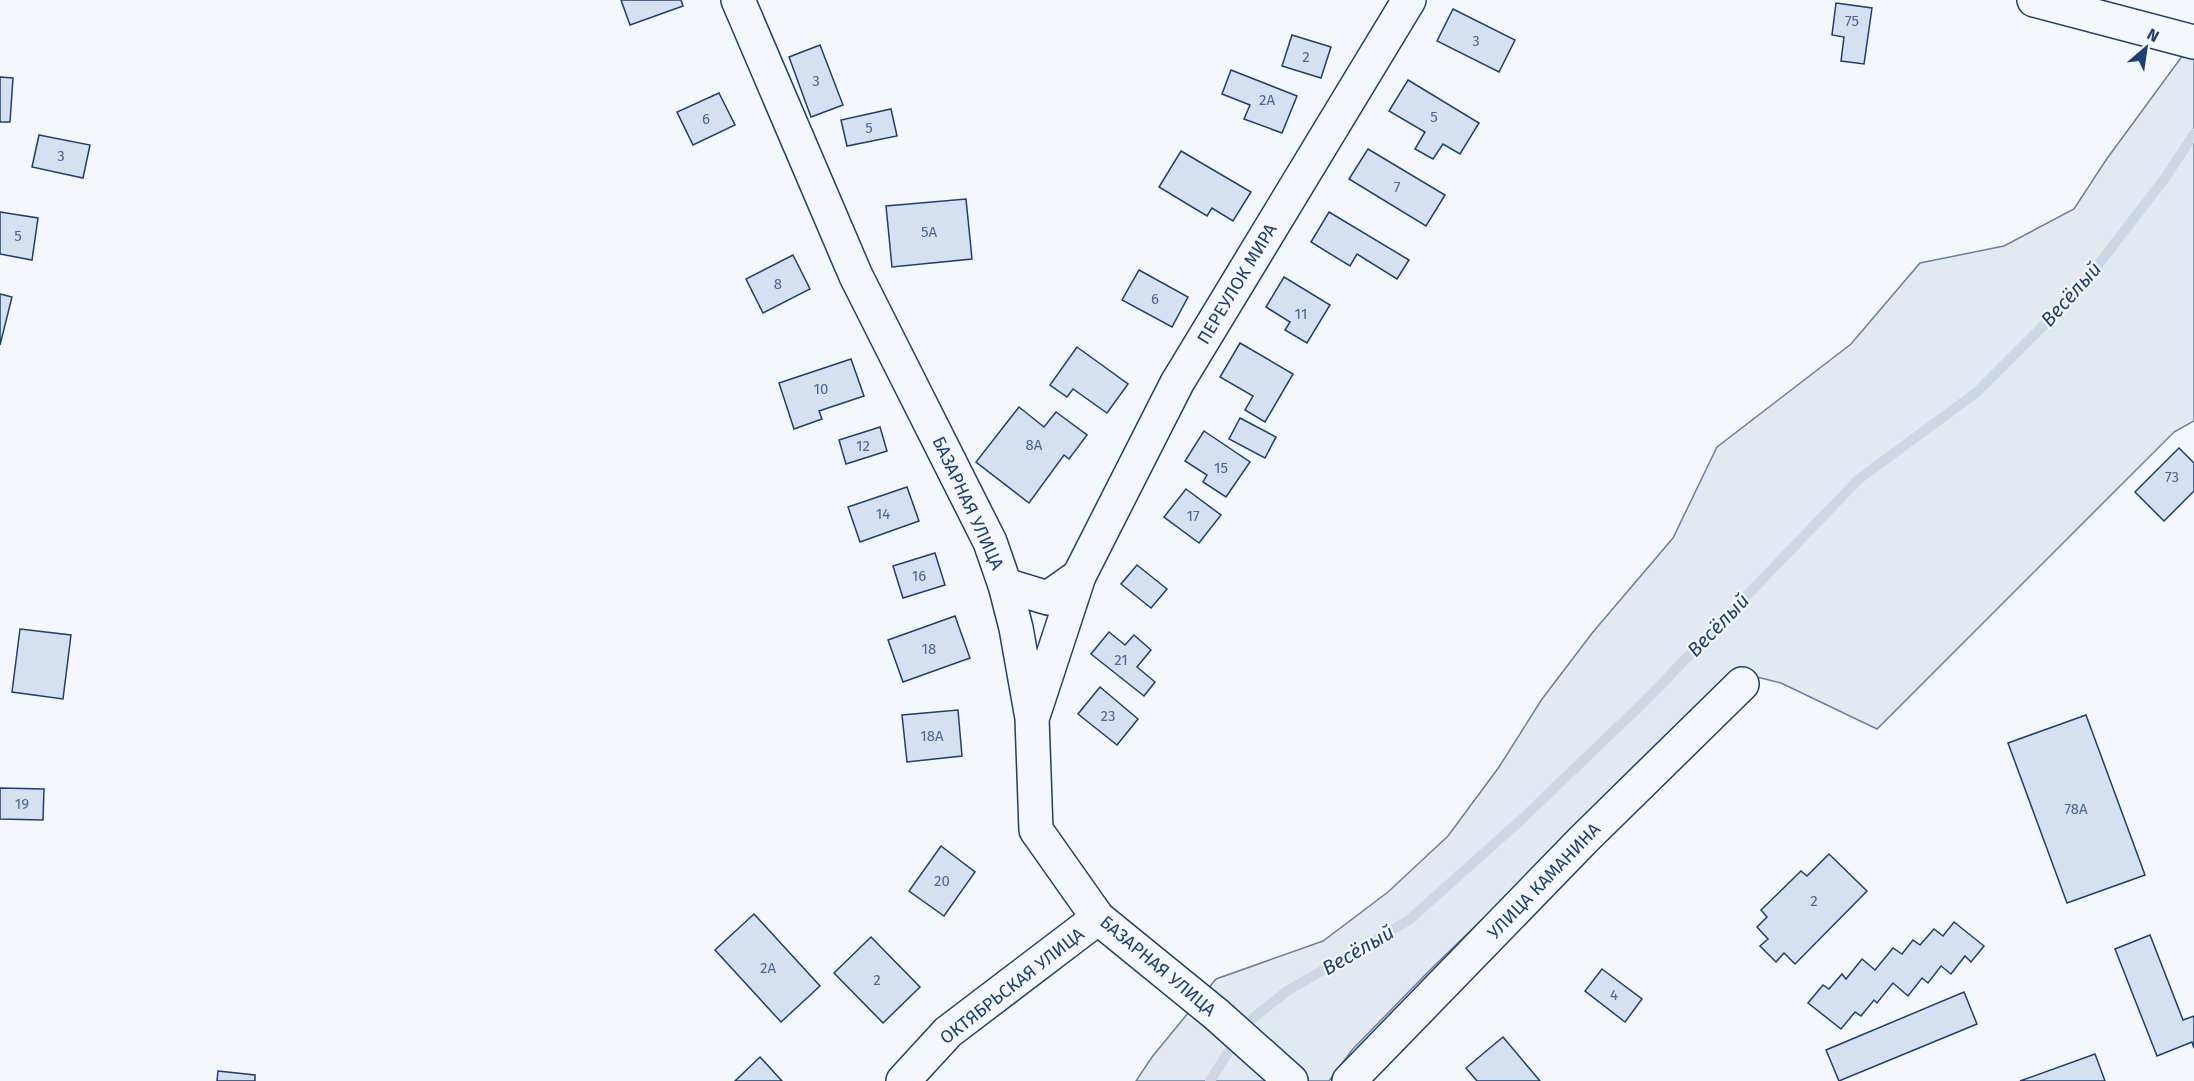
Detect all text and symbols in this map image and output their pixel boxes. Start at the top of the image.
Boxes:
house number: 75 [1845,12,1859,30]
north arrow [2116,18,2176,78]
text: N [2144,24,2162,46]
house number: 3 [1472,32,1480,50]
house number: 2 [1302,48,1310,66]
house number: 3 [812,72,820,90]
house number: 2А [1259,91,1275,109]
house number: 5 [1430,108,1438,126]
house number: 6 [702,110,710,128]
house number: 5 [865,119,873,137]
house number: 3 [57,147,65,165]
house number: 7 [1394,178,1401,196]
street label: ПЕРЕУЛОК МИРА [1192,219,1282,348]
house number: 5А [921,223,937,241]
house number: 5 [14,227,22,245]
water label: Весёлый [2036,257,2106,331]
house number: 8 [774,275,782,293]
house number: 6 [1151,290,1159,308]
house number: 11 [1295,305,1307,323]
house number: 10 [814,380,828,398]
street label: БАЗАРНАЯ УЛИЦА [927,433,1009,574]
house number: 8А [1026,436,1043,454]
house number: 12 [856,437,870,455]
house number: 15 [1214,459,1228,477]
house number: 73 [2165,468,2179,486]
house number: 14 [876,505,890,523]
house number: 17 [1186,507,1200,525]
house number: 16 [912,567,926,585]
water label: Весёлый [1682,588,1754,662]
house number: 18 [922,640,936,658]
house number: 21 [1114,651,1128,669]
house number: 23 [1101,707,1115,725]
house number: 18А [920,727,944,745]
house number: 19 [15,795,29,813]
house number: 78А [2064,800,2088,818]
street label: УЛИЦА КАМАНИНА [1483,818,1605,944]
house number: 20 [934,872,950,890]
house number: 2 [1810,892,1818,910]
street label: БАЗАРНАЯ УЛИЦА [1096,911,1221,1021]
water label: Весёлый [1318,920,1398,980]
street label: ОКТЯБРЬСКАЯ УЛИЦА [936,923,1089,1049]
house number: 2А [760,959,776,977]
house number: 2 [873,971,881,989]
house number: 4 [1610,986,1618,1004]

